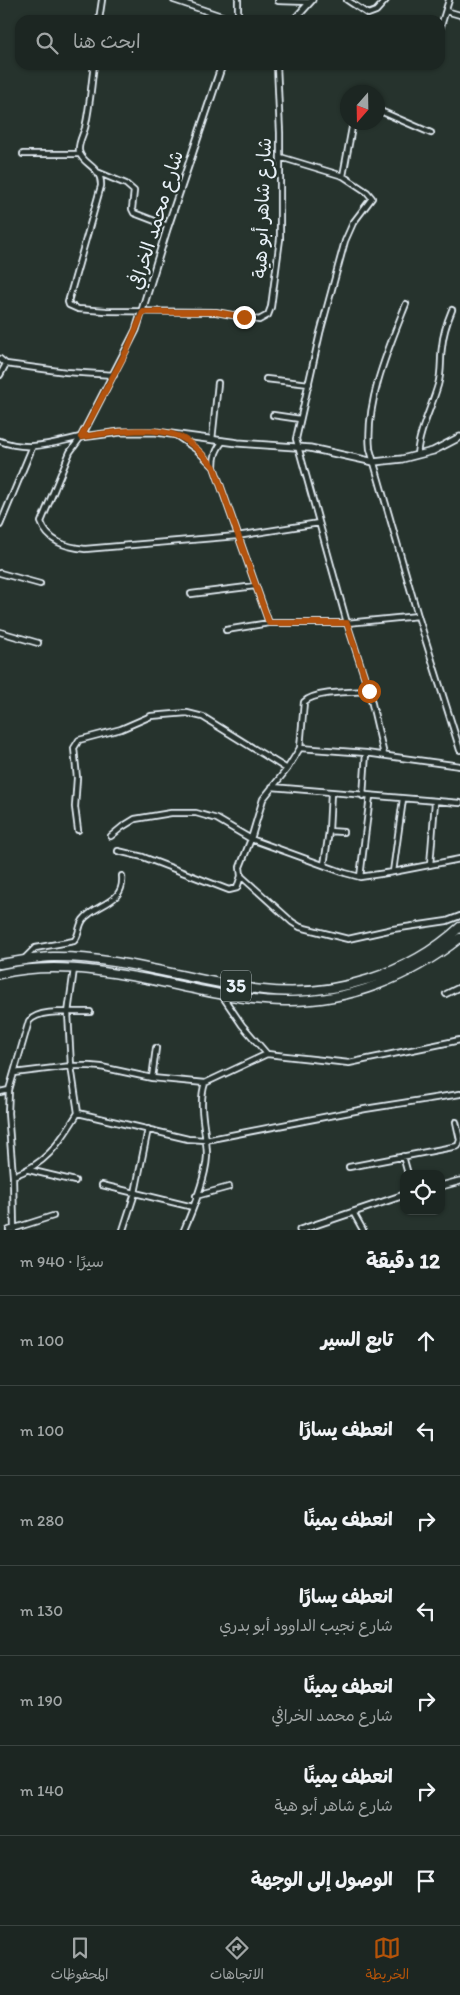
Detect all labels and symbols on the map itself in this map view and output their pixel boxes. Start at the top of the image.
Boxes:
north arrow [340,85,385,130]
street label: شارع شاهر أبو هية [248,137,278,279]
street label: شارع محمد الخرافي [123,147,190,293]
route end [233,306,256,329]
route start [358,680,381,703]
road number: 35 [221,970,251,1001]

